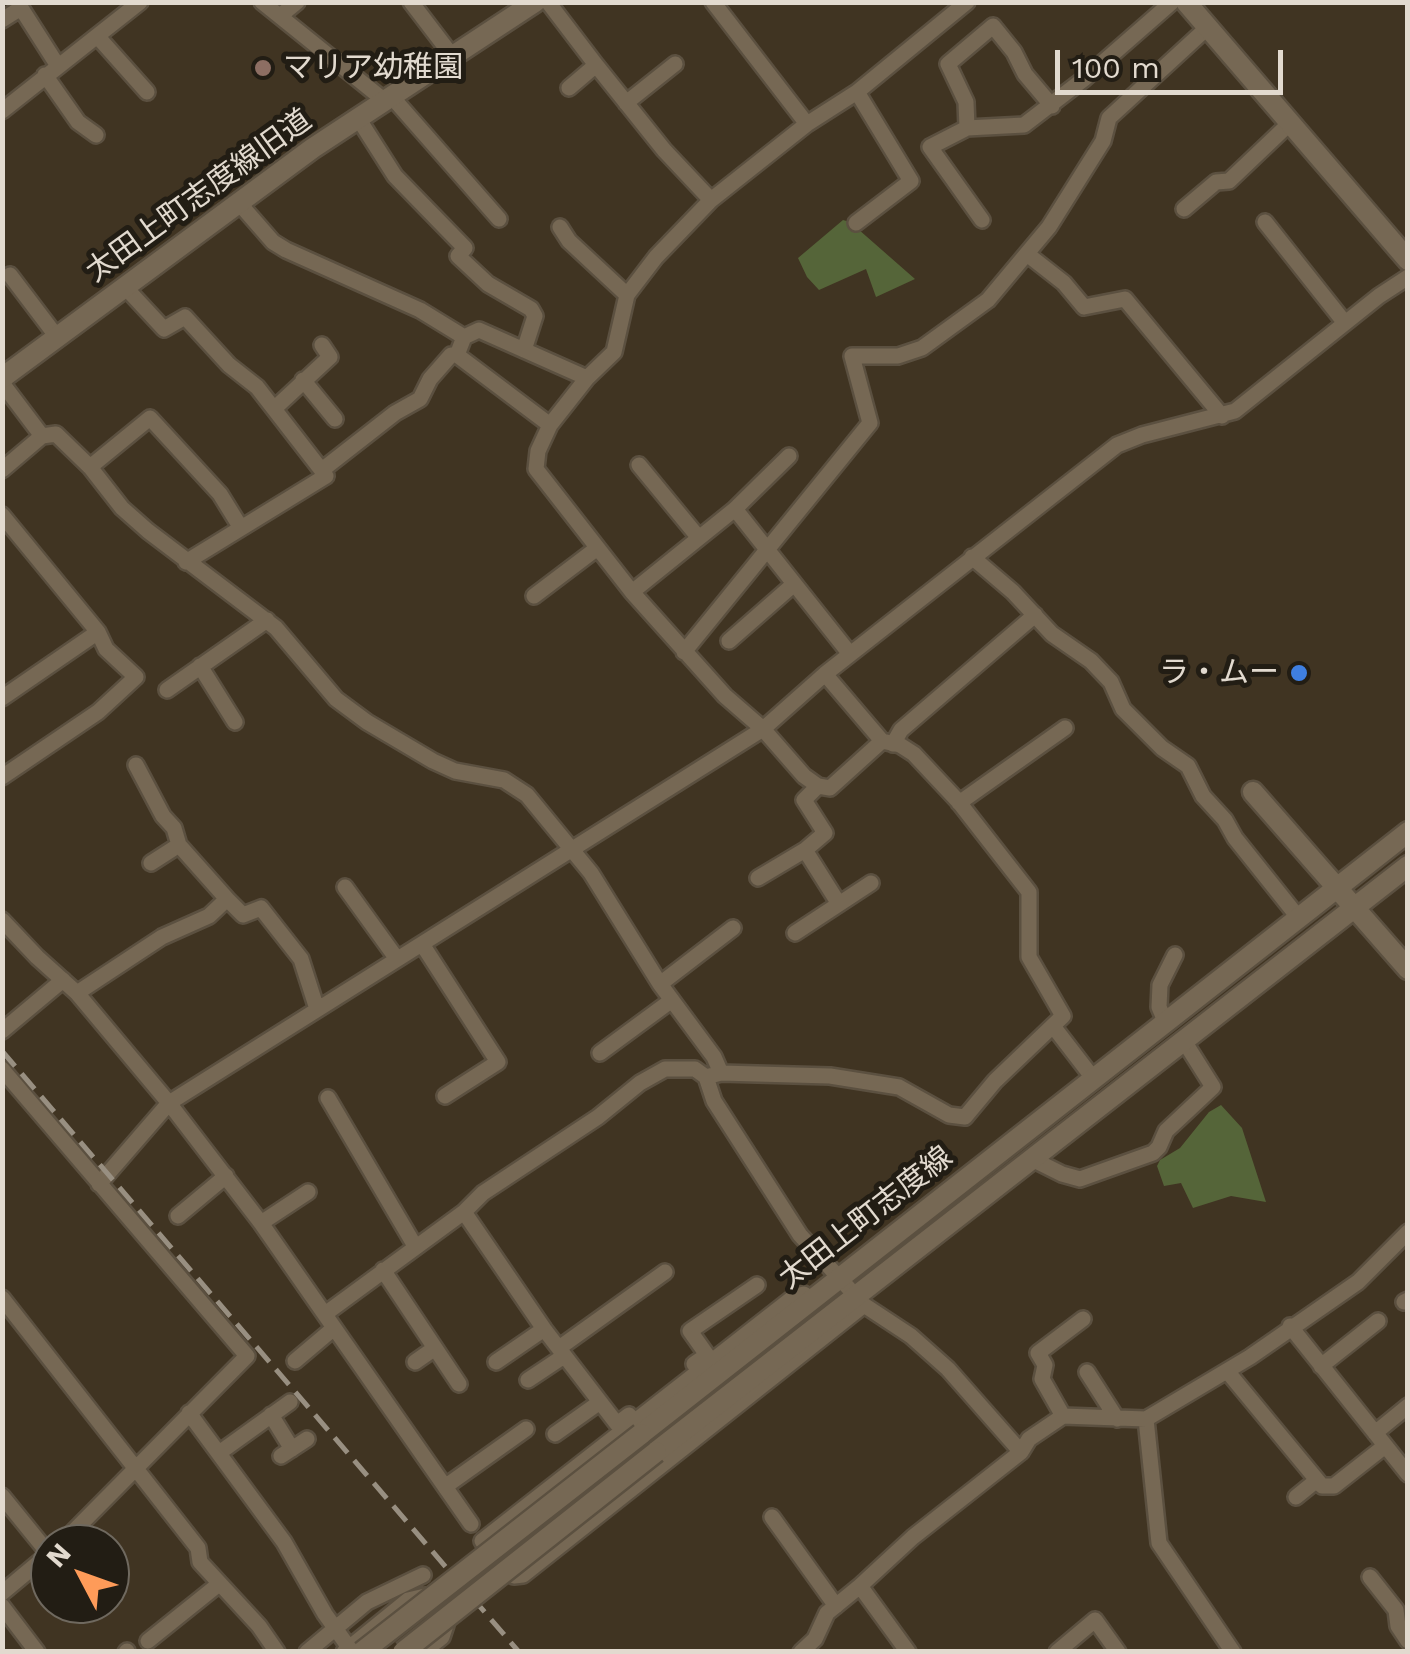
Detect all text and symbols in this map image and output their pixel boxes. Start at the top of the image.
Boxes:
scale bar [1060,30,1288,92]
place label: マリア幼稚園 [283,50,463,86]
text: 100 m [1072,50,1160,85]
marker: マリア幼稚園 [252,57,274,79]
street label: 太田上町志度線旧道 [79,102,319,290]
place label: ラ・ムー [1159,655,1279,691]
marker: ラ・ムー [1288,662,1310,684]
street label: 太田上町志度線 [772,1139,960,1297]
north arrow [30,1524,130,1624]
text: N [39,1537,78,1574]

